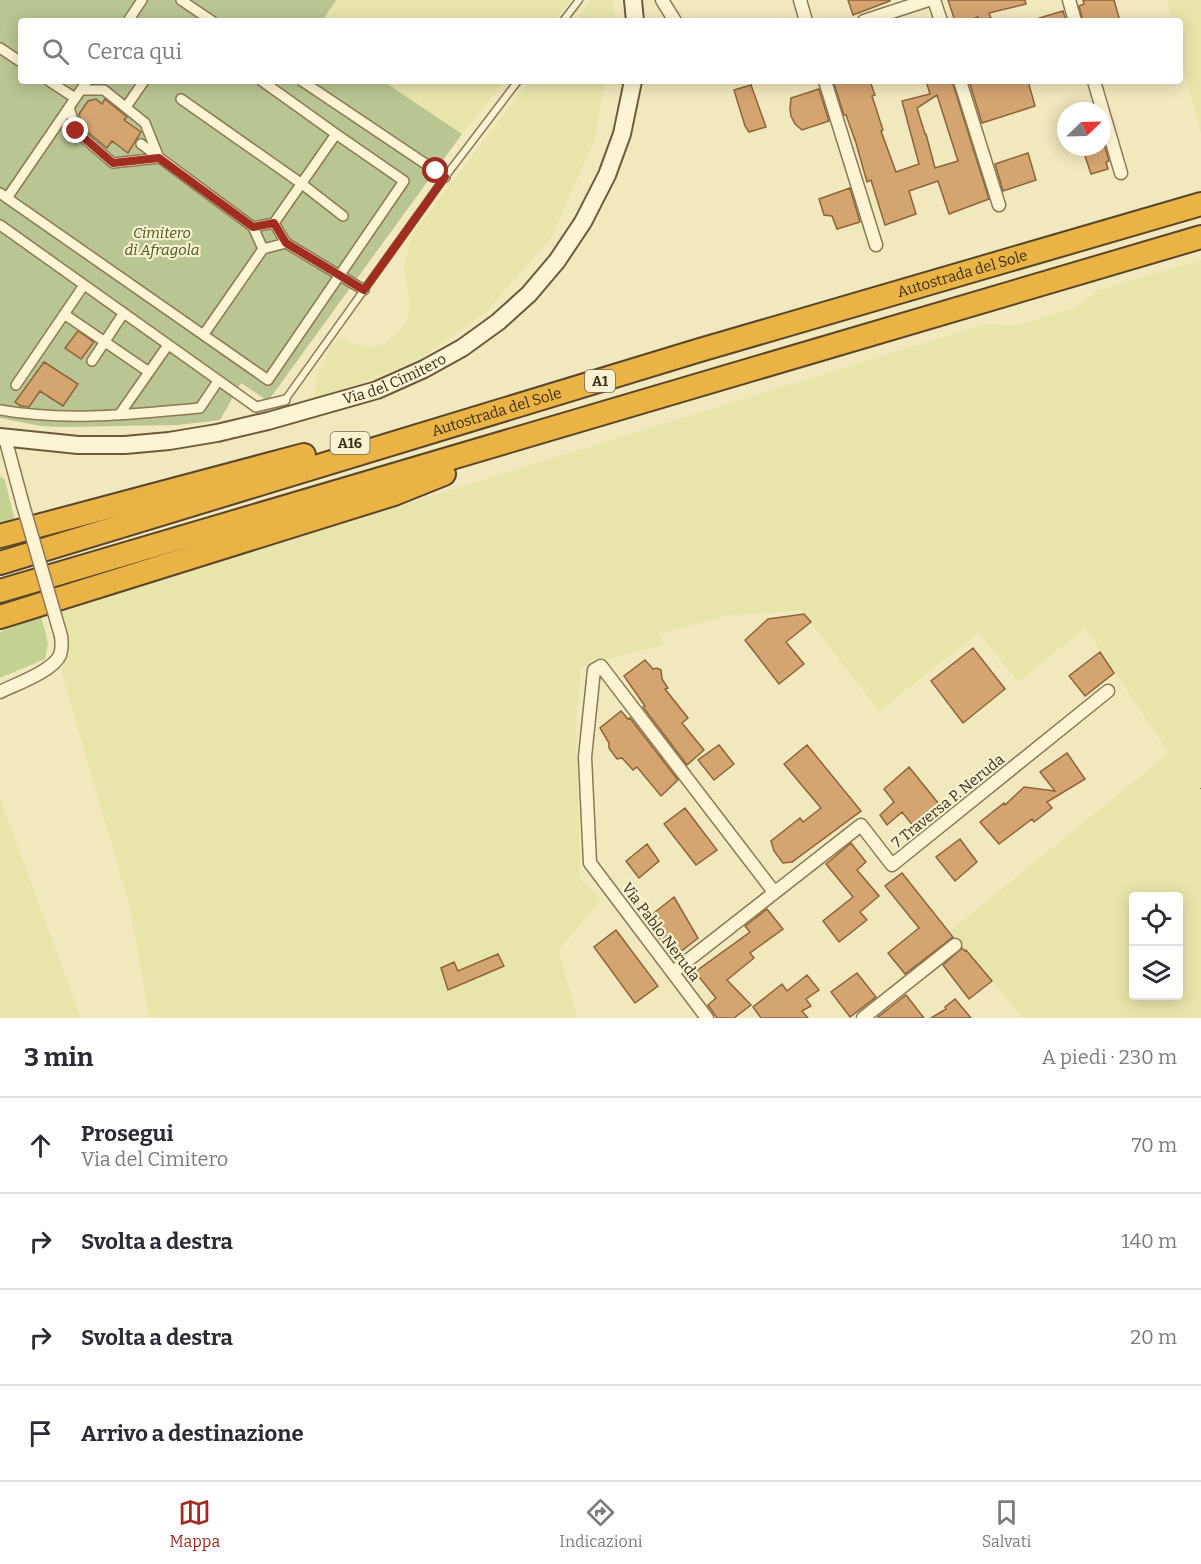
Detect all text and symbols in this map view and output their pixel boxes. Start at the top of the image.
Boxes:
search box [18,18,1183,84]
icon: search [39,35,72,68]
text: Cerca qui [87,38,182,65]
north arrow [1057,102,1111,156]
route end [62,117,88,143]
route start [422,157,448,183]
park label: Cimitero di Afragola [124,224,200,259]
street label: Autostrada del Sole [895,246,1030,301]
street label: Via del Cimitero [341,350,449,408]
road number: A1 [585,370,615,392]
street label: Autostrada del Sole [429,384,564,440]
road number: A16 [330,432,370,454]
street label: 7 Traversa P. Neruda [888,750,1008,852]
street label: Via Pablo Neruda [618,879,704,985]
map controls [1129,892,1183,1000]
button: locate [1129,892,1183,946]
button: layers [1129,946,1183,1000]
text: 3 min [24,1042,93,1073]
text: A piedi · 230 m [1042,1045,1177,1069]
text: Prosegui [81,1120,173,1147]
icon: ahead [24,1129,57,1162]
text: 70 m [1131,1133,1177,1157]
text: Via del Cimitero [81,1147,228,1171]
icon: right [24,1225,57,1258]
text: Svolta a destra [81,1228,233,1255]
text: 140 m [1121,1229,1177,1253]
icon: right [24,1321,57,1354]
text: Svolta a destra [81,1324,233,1351]
text: 20 m [1130,1325,1177,1349]
icon: arrive [24,1417,57,1450]
text: Arrivo a destinazione [81,1420,304,1447]
tab: Mappa [170,1496,220,1551]
tab: Indicazioni [559,1496,643,1551]
tab: Salvati [982,1496,1031,1551]

